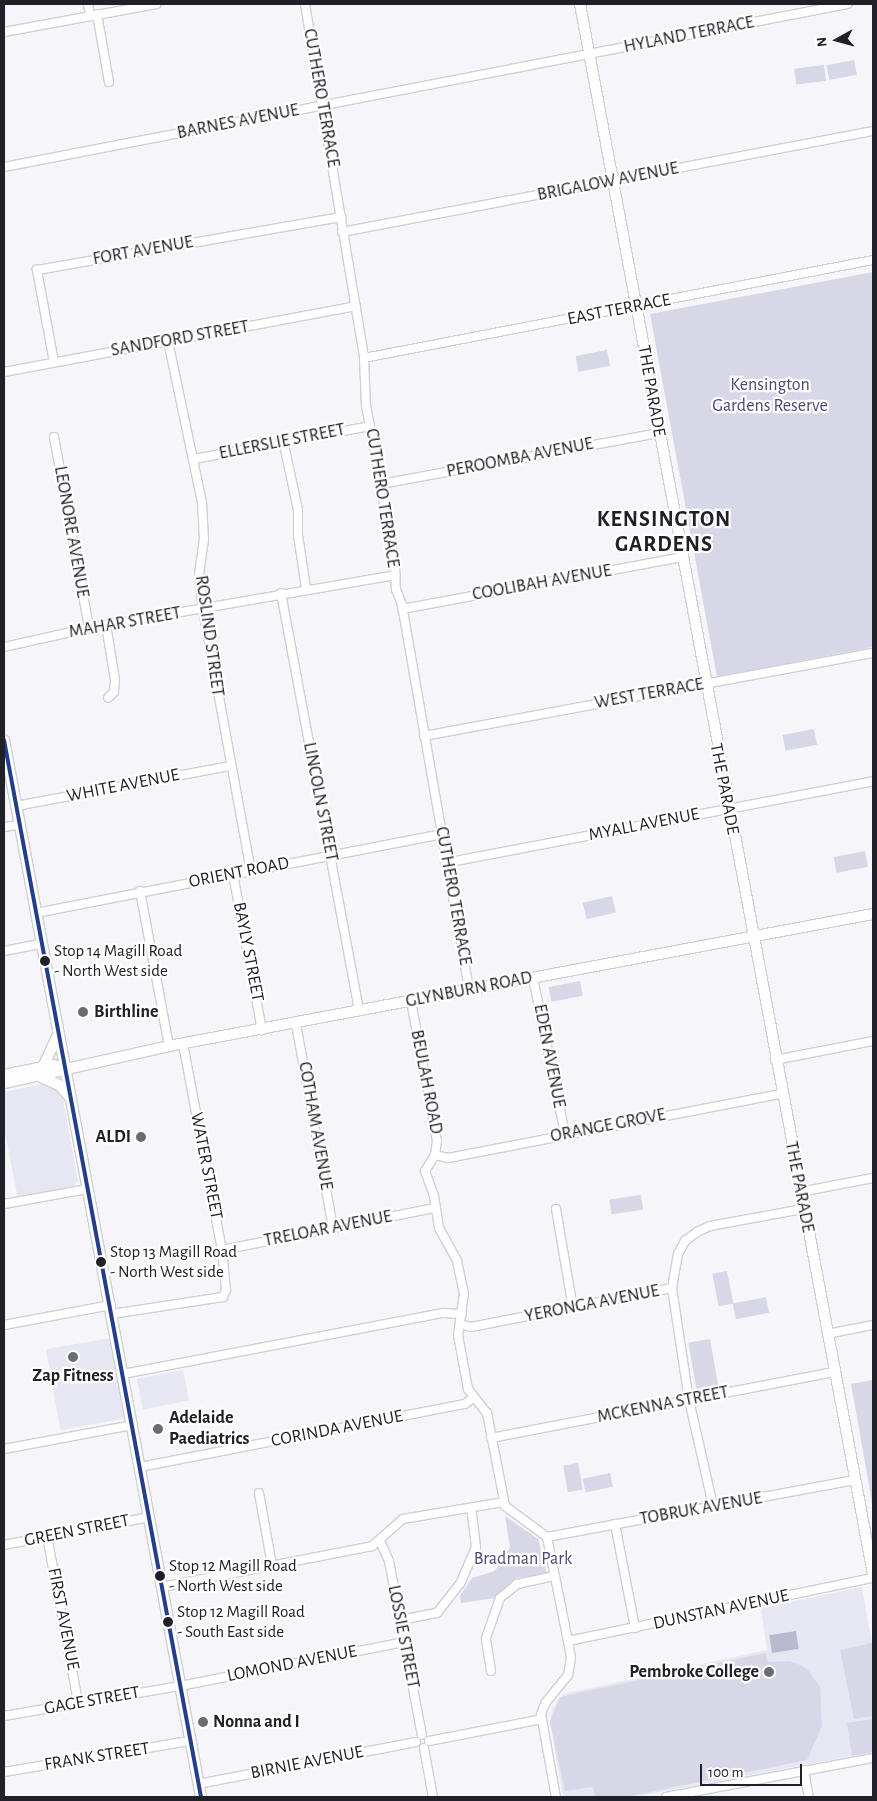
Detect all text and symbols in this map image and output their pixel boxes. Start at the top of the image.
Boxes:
street label: HYLAND TERRACE [622,12,756,58]
north arrow [812,15,862,65]
street label: CUTHERO TERRACE [298,27,344,169]
text: N [815,36,830,48]
street label: BARNES AVENUE [175,100,301,144]
street label: BRIGALOW AVENUE [536,158,680,206]
street label: FORT AVENUE [91,232,195,270]
street label: EAST TERRACE [566,289,672,331]
street label: SANDFORD STREET [109,316,251,362]
street label: THE PARADE [632,344,670,438]
park label: Kensington Gardens Reserve [712,375,828,418]
street label: ELLERSLIE STREET [217,419,347,465]
street label: CUTHERO TERRACE [360,427,404,569]
street label: PEROOMBA AVENUE [445,433,595,483]
street label: LEONORE AVENUE [49,464,93,600]
district label: KENSINGTON GARDENS [595,506,733,558]
street label: COOLIBAH AVENUE [471,560,613,606]
street label: ROSLIND STREET [190,574,228,698]
street label: MAHAR STREET [67,603,183,643]
street label: WEST TERRACE [593,674,705,714]
street label: LINCOLN STREET [298,741,342,863]
street label: THE PARADE [705,742,743,836]
street label: WHITE AVENUE [65,764,181,808]
street label: MYALL AVENUE [587,804,701,846]
street label: CUTHERO TERRACE [430,825,476,967]
street label: ORIENT ROAD [187,853,291,893]
street label: BAYLY STREET [228,900,268,1004]
place label: Stop 14 Magill Road - North West side [54,941,182,981]
marker: Stop 14 Magill Road - North West side [40,956,50,966]
street label: GLYNBURN ROAD [404,967,534,1013]
place label: Birthline [94,1001,159,1023]
street label: EDEN AVENUE [528,1002,570,1110]
marker: Birthline [76,1005,90,1019]
street label: BEULAH ROAD [405,1028,447,1136]
street label: COTHAM AVENUE [293,1060,337,1192]
street label: ORANGE GROVE [549,1104,667,1148]
street label: WATER STREET [185,1111,227,1221]
place label: ALDI [95,1126,131,1148]
marker: ALDI [135,1131,147,1143]
street label: THE PARADE [780,1140,818,1234]
street label: TRELOAR AVENUE [262,1206,394,1252]
place label: Stop 13 Magill Road - North West side [110,1242,237,1282]
marker: Stop 13 Magill Road - North West side [96,1257,106,1267]
street label: YERONGA AVENUE [523,1280,661,1328]
marker: Zap Fitness [67,1351,79,1363]
place label: Zap Fitness [32,1365,114,1387]
street label: MCKENNA STREET [596,1382,730,1428]
street label: CORINDA AVENUE [269,1406,405,1452]
place label: Adelaide Paediatrics [169,1408,249,1450]
marker: Adelaide Paediatrics [151,1422,165,1436]
street label: TOBRUK AVENUE [638,1488,764,1530]
street label: GREEN STREET [23,1510,131,1552]
park label: Bradman Park [474,1548,572,1570]
place label: Stop 12 Magill Road - North West side [169,1556,297,1596]
street label: FIRST AVENUE [43,1566,83,1672]
marker: Stop 12 Magill Road - North West side [155,1571,165,1581]
street label: LOSSIE STREET [382,1583,424,1691]
street label: DUNSTAN AVENUE [651,1585,791,1635]
place label: Stop 12 Magill Road - South East side [177,1602,305,1642]
marker: Stop 12 Magill Road - South East side [163,1617,173,1627]
street label: LOMOND AVENUE [225,1641,359,1687]
place label: Pembroke College [629,1661,759,1683]
marker: Pembroke College [763,1666,775,1678]
street label: GAGE STREET [43,1682,141,1720]
place label: Nonna and I [213,1711,300,1733]
marker: Nonna and I [197,1716,209,1728]
street label: FRANK STREET [43,1738,151,1776]
street label: BIRNIE AVENUE [249,1741,365,1785]
scale bar [702,1754,804,1786]
text: 100 m [708,1765,743,1780]

